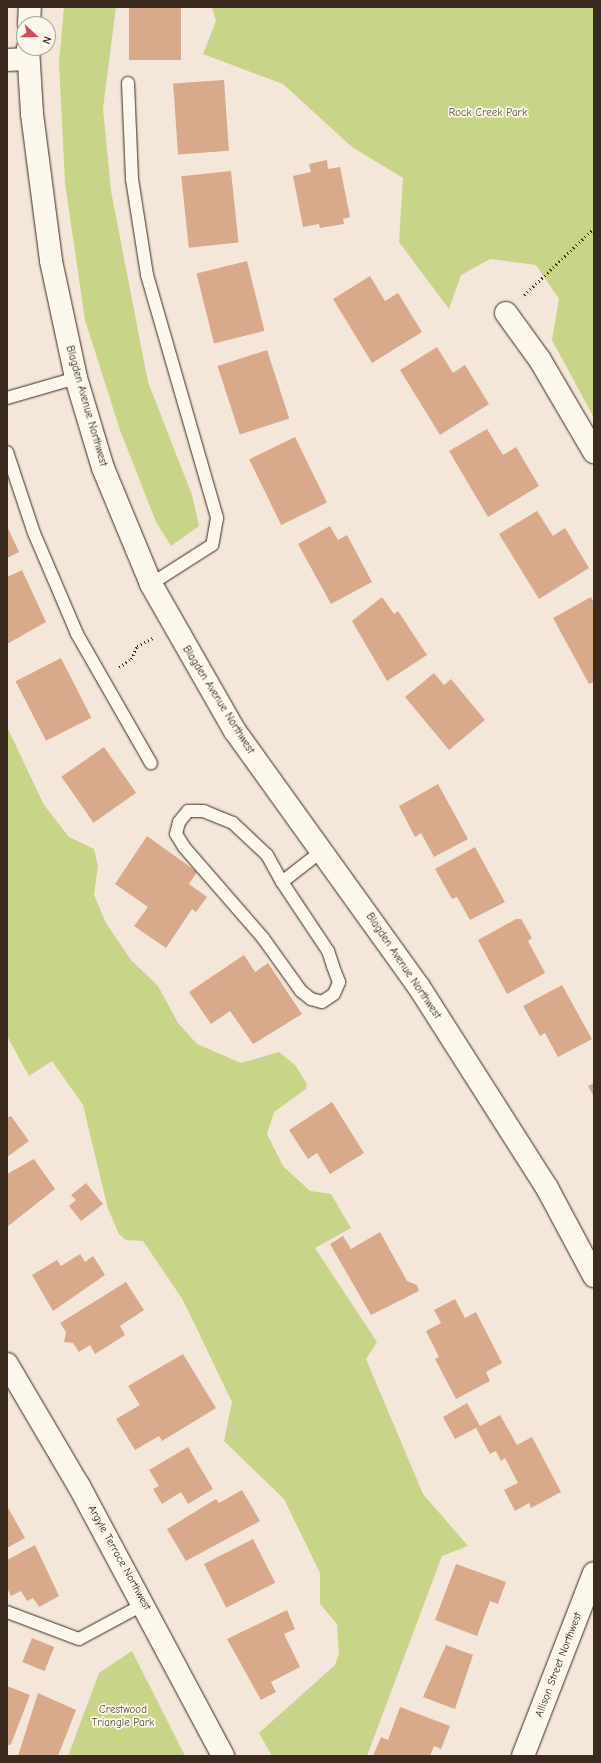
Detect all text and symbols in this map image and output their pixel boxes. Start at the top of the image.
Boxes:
north arrow [16,16,56,56]
text: N [39,34,54,46]
park label: Rock Creek Park [449,106,527,120]
street label: Blagden Avenue Northwest [62,344,110,468]
street label: Blagden Avenue Northwest [179,643,257,757]
street label: Blagden Avenue Northwest [363,910,443,1022]
street label: Argyle Terrace Northwest [85,1503,153,1613]
street label: Allison Street Northwest [533,1611,585,1719]
park label: Crestwood Triangle Park [92,1704,154,1730]

